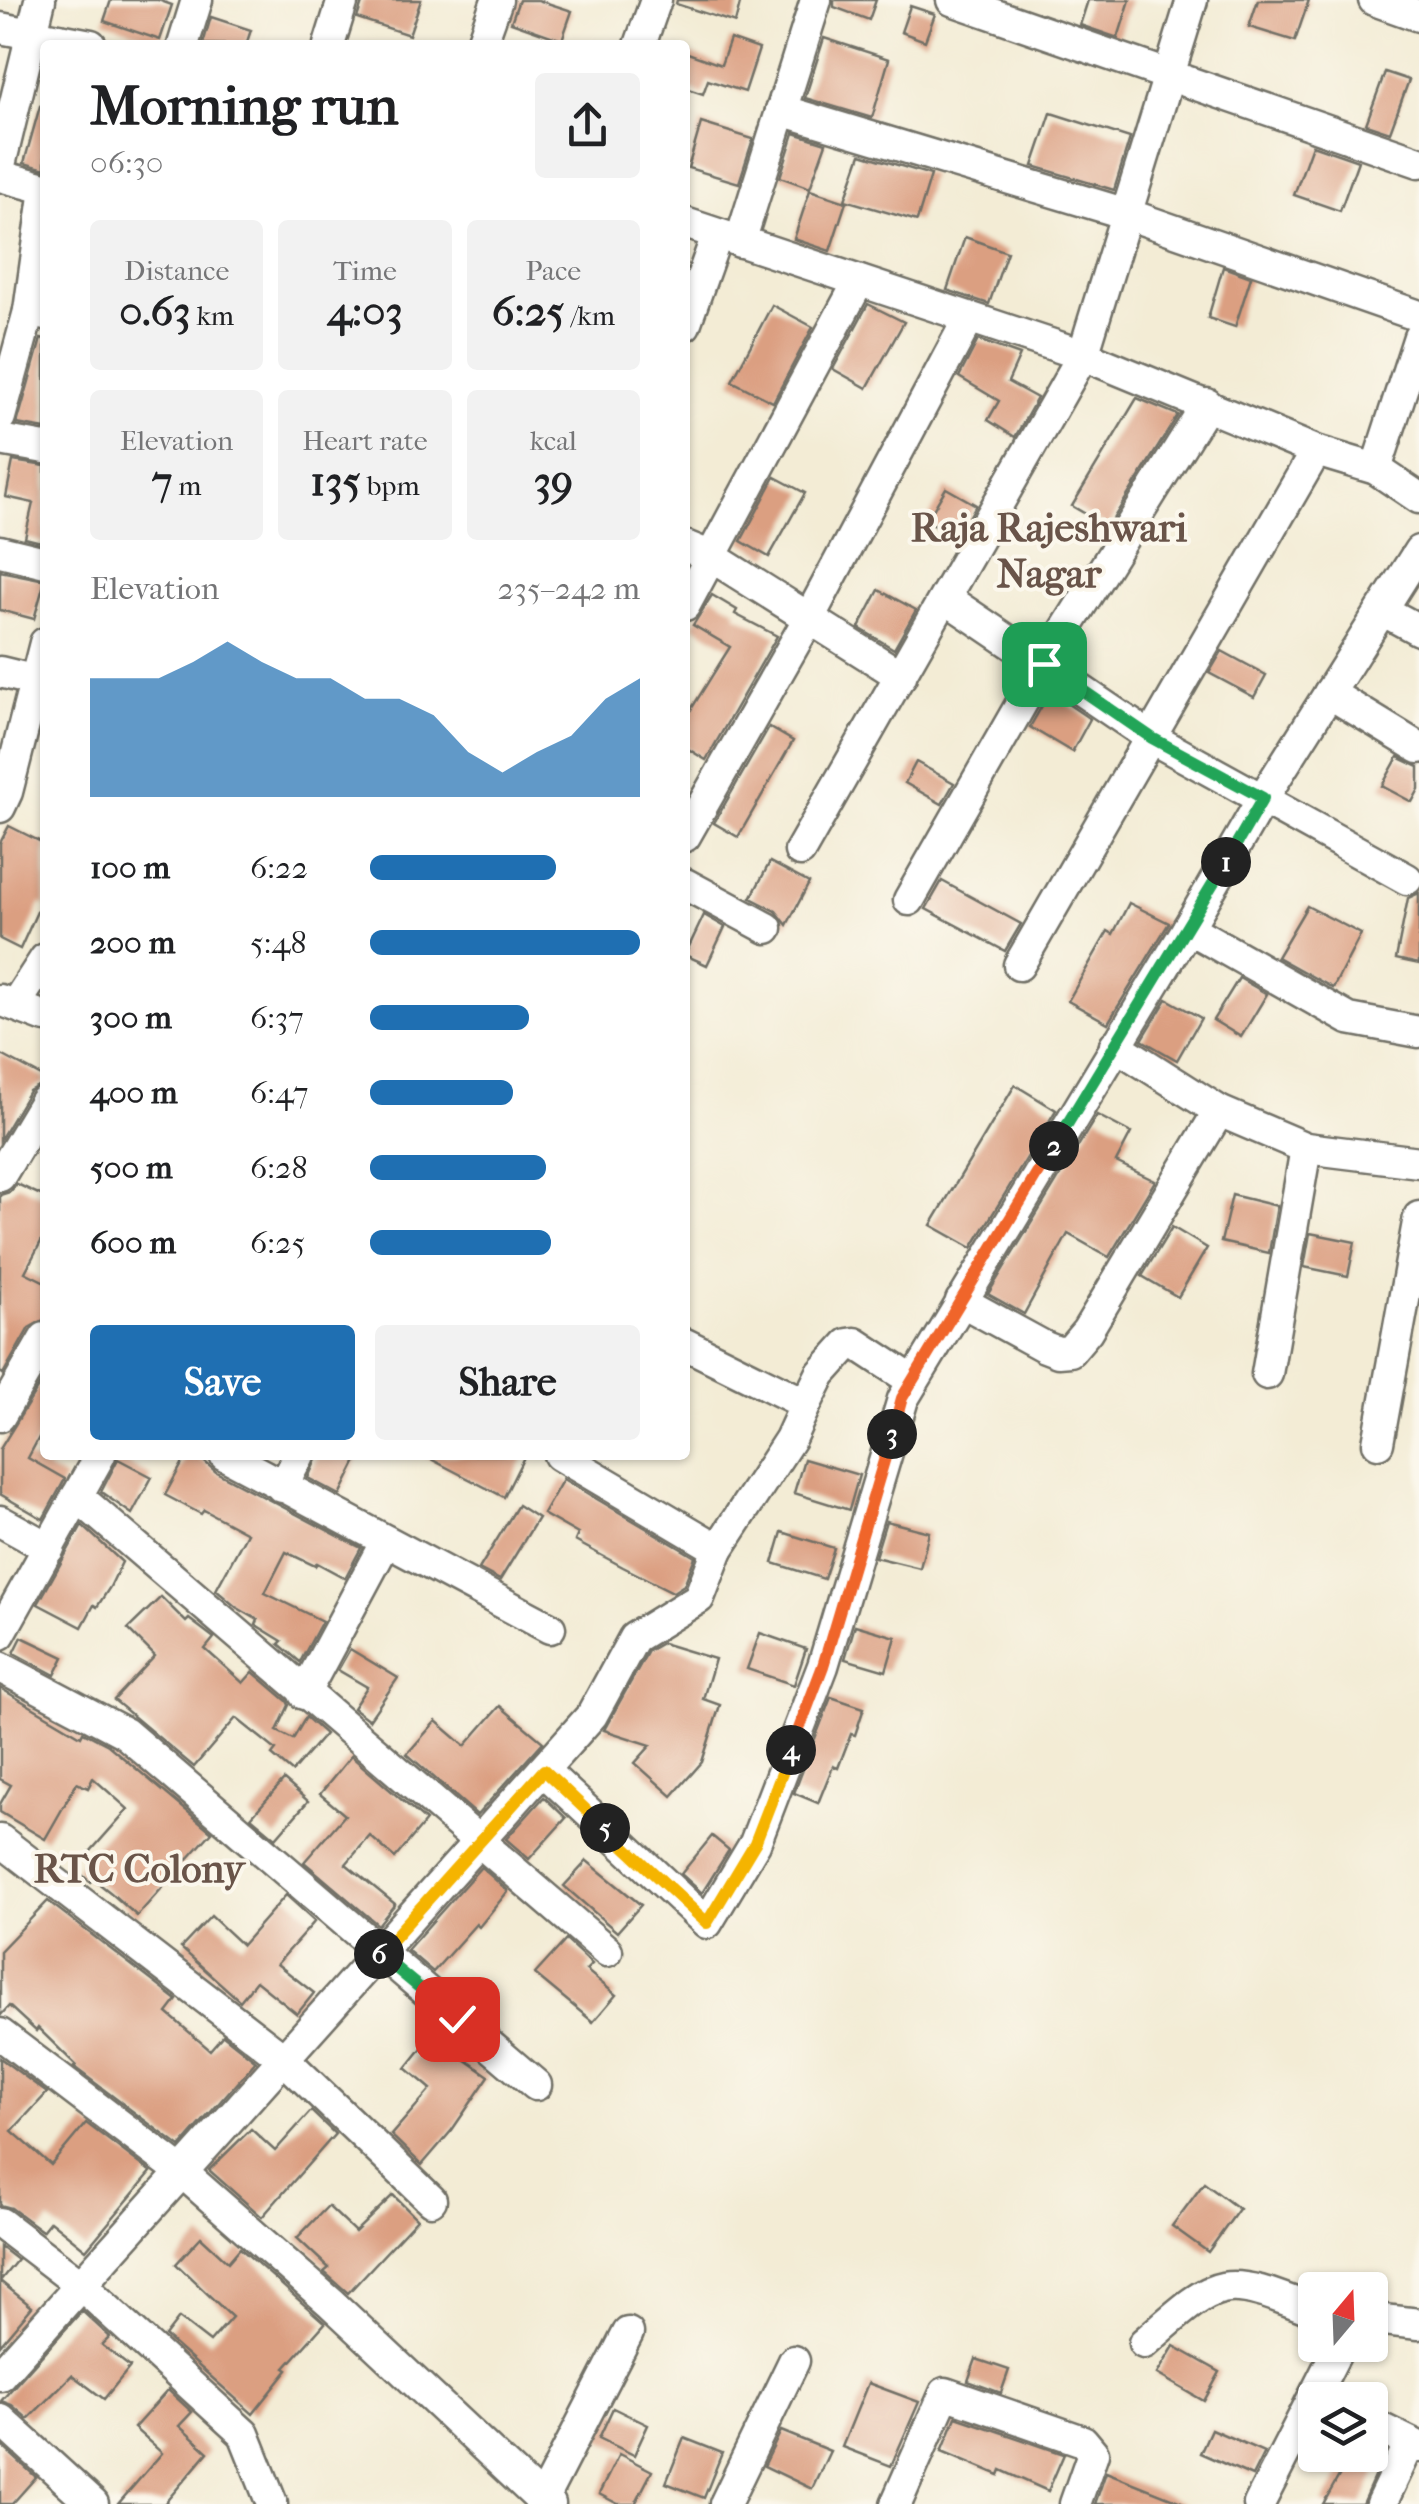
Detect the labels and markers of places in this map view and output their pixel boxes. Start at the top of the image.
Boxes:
pin [1002,622,1087,707]
pin: 1 [1201,837,1251,887]
pin: 2 [1029,1121,1079,1171]
pin: 3 [867,1409,917,1459]
pin: 4 [766,1725,816,1775]
pin: 5 [580,1803,630,1853]
pin: 6 [354,1929,404,1979]
pin [415,1977,500,2062]

